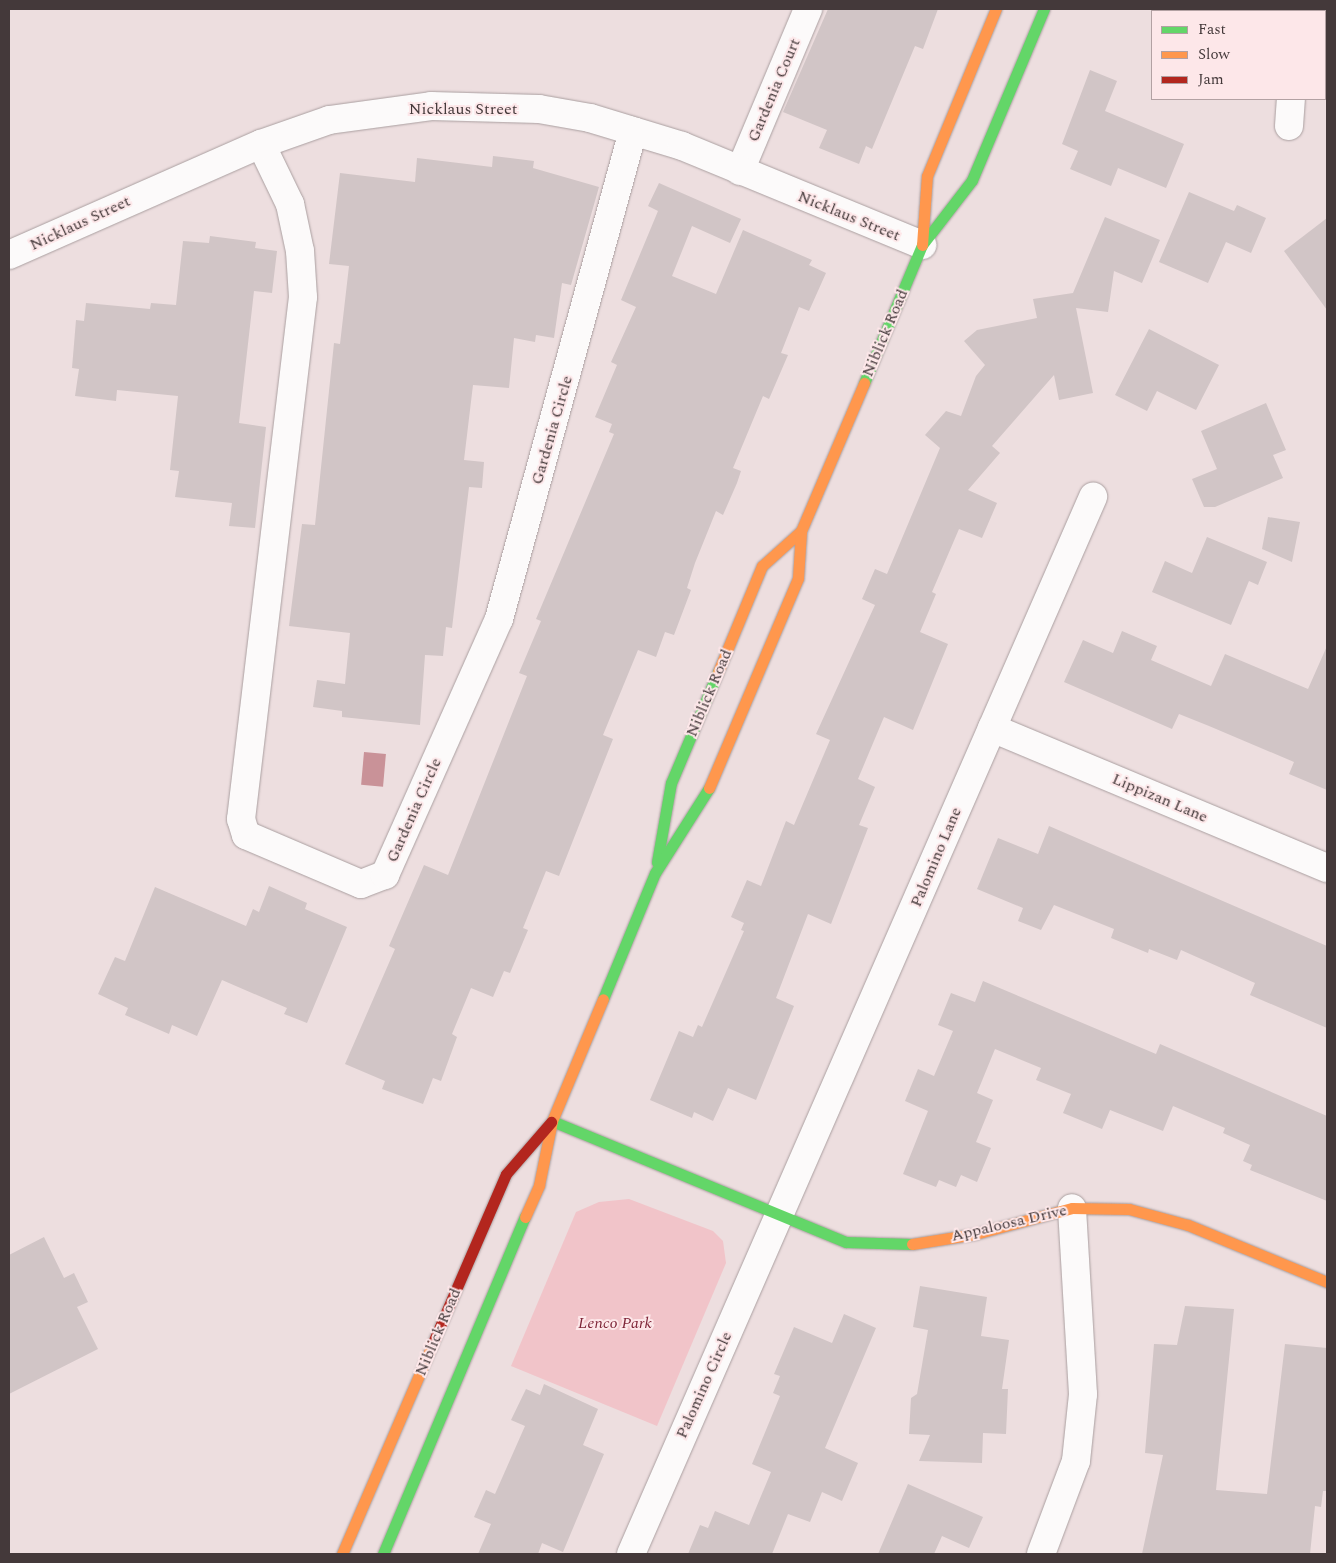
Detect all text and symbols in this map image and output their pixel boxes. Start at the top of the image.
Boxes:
legend [1151,10,1326,100]
text: Fast [1198,18,1226,41]
street label: Gardenia Court [744,35,804,145]
text: Slow [1198,43,1230,66]
text: Jam [1198,68,1224,91]
street label: Nicklaus Street [409,99,517,119]
street label: Nicklaus Street [795,187,903,245]
street label: Nicklaus Street [27,191,133,255]
street label: Niblick Road [858,286,912,380]
street label: Gardenia Circle [527,373,577,487]
street label: Niblick Road [682,646,736,740]
street label: Gardenia Circle [382,755,446,865]
street label: Lippizan Lane [1109,769,1211,827]
street label: Palomino Lane [906,804,966,910]
street label: Appaloosa Drive [949,1200,1069,1246]
street label: Niblick Road [411,1285,465,1379]
park label: Lenco Park [578,1313,652,1333]
street label: Palomino Circle [672,1329,736,1441]

